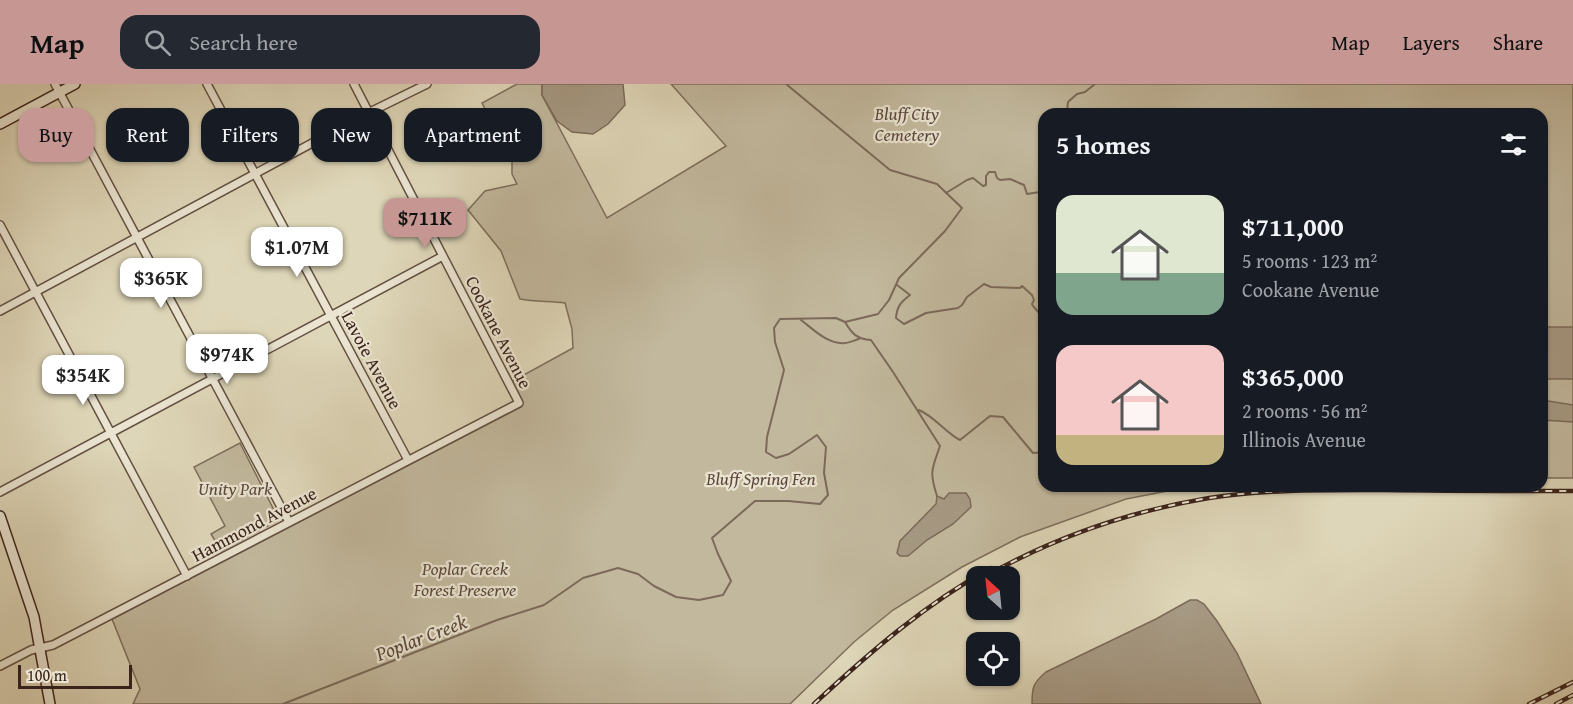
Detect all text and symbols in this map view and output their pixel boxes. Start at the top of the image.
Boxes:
search box [120,15,540,69]
text: Map [30,22,84,63]
icon: search [141,26,174,59]
text: Search here [189,26,298,58]
text: Map [1331,27,1370,58]
text: Layers [1403,27,1460,58]
text: Share [1493,27,1543,58]
park label: Bluff City Cemetery [874,100,940,148]
chip: Buy [18,108,94,162]
chip: Rent [106,108,189,162]
chip: Filters [201,108,299,162]
chip: New [311,108,392,162]
chip: Apartment [404,108,542,162]
text: 5 homes [1056,125,1151,164]
icon: filters [1497,128,1530,161]
pin: $711K [383,198,467,249]
text: $711K [398,203,452,232]
text: $711,000 [1242,207,1344,246]
icon: home [1104,219,1176,291]
pin: $1.07M [248,227,346,278]
text: $1.07M [265,232,329,261]
text: 5 rooms · 123 m² [1242,246,1377,275]
pin: $365K [119,258,203,309]
text: $365K [134,263,188,292]
street label: Cookane Avenue [459,271,539,393]
text: Cookane Avenue [1242,275,1379,304]
street label: Lavoie Avenue [335,306,409,414]
pin: $974K [185,334,269,385]
text: $974K [200,339,254,368]
pin: $354K [41,355,125,406]
text: $365,000 [1242,357,1344,396]
text: $354K [56,360,110,389]
icon: home [1104,369,1176,441]
text: 2 rooms · 56 m² [1242,396,1368,425]
text: Illinois Avenue [1242,425,1366,454]
park label: Bluff Spring Fen [705,465,816,492]
park label: Unity Park [198,475,273,502]
street label: Hammond Avenue [187,480,321,568]
park label: Poplar Creek Forest Preserve [413,555,516,603]
north arrow [966,566,1020,620]
map controls [966,566,1020,686]
water label: Poplar Creek [370,606,472,668]
button: locate [966,632,1020,686]
scale bar [18,662,132,690]
text: 100 m [27,663,67,687]

